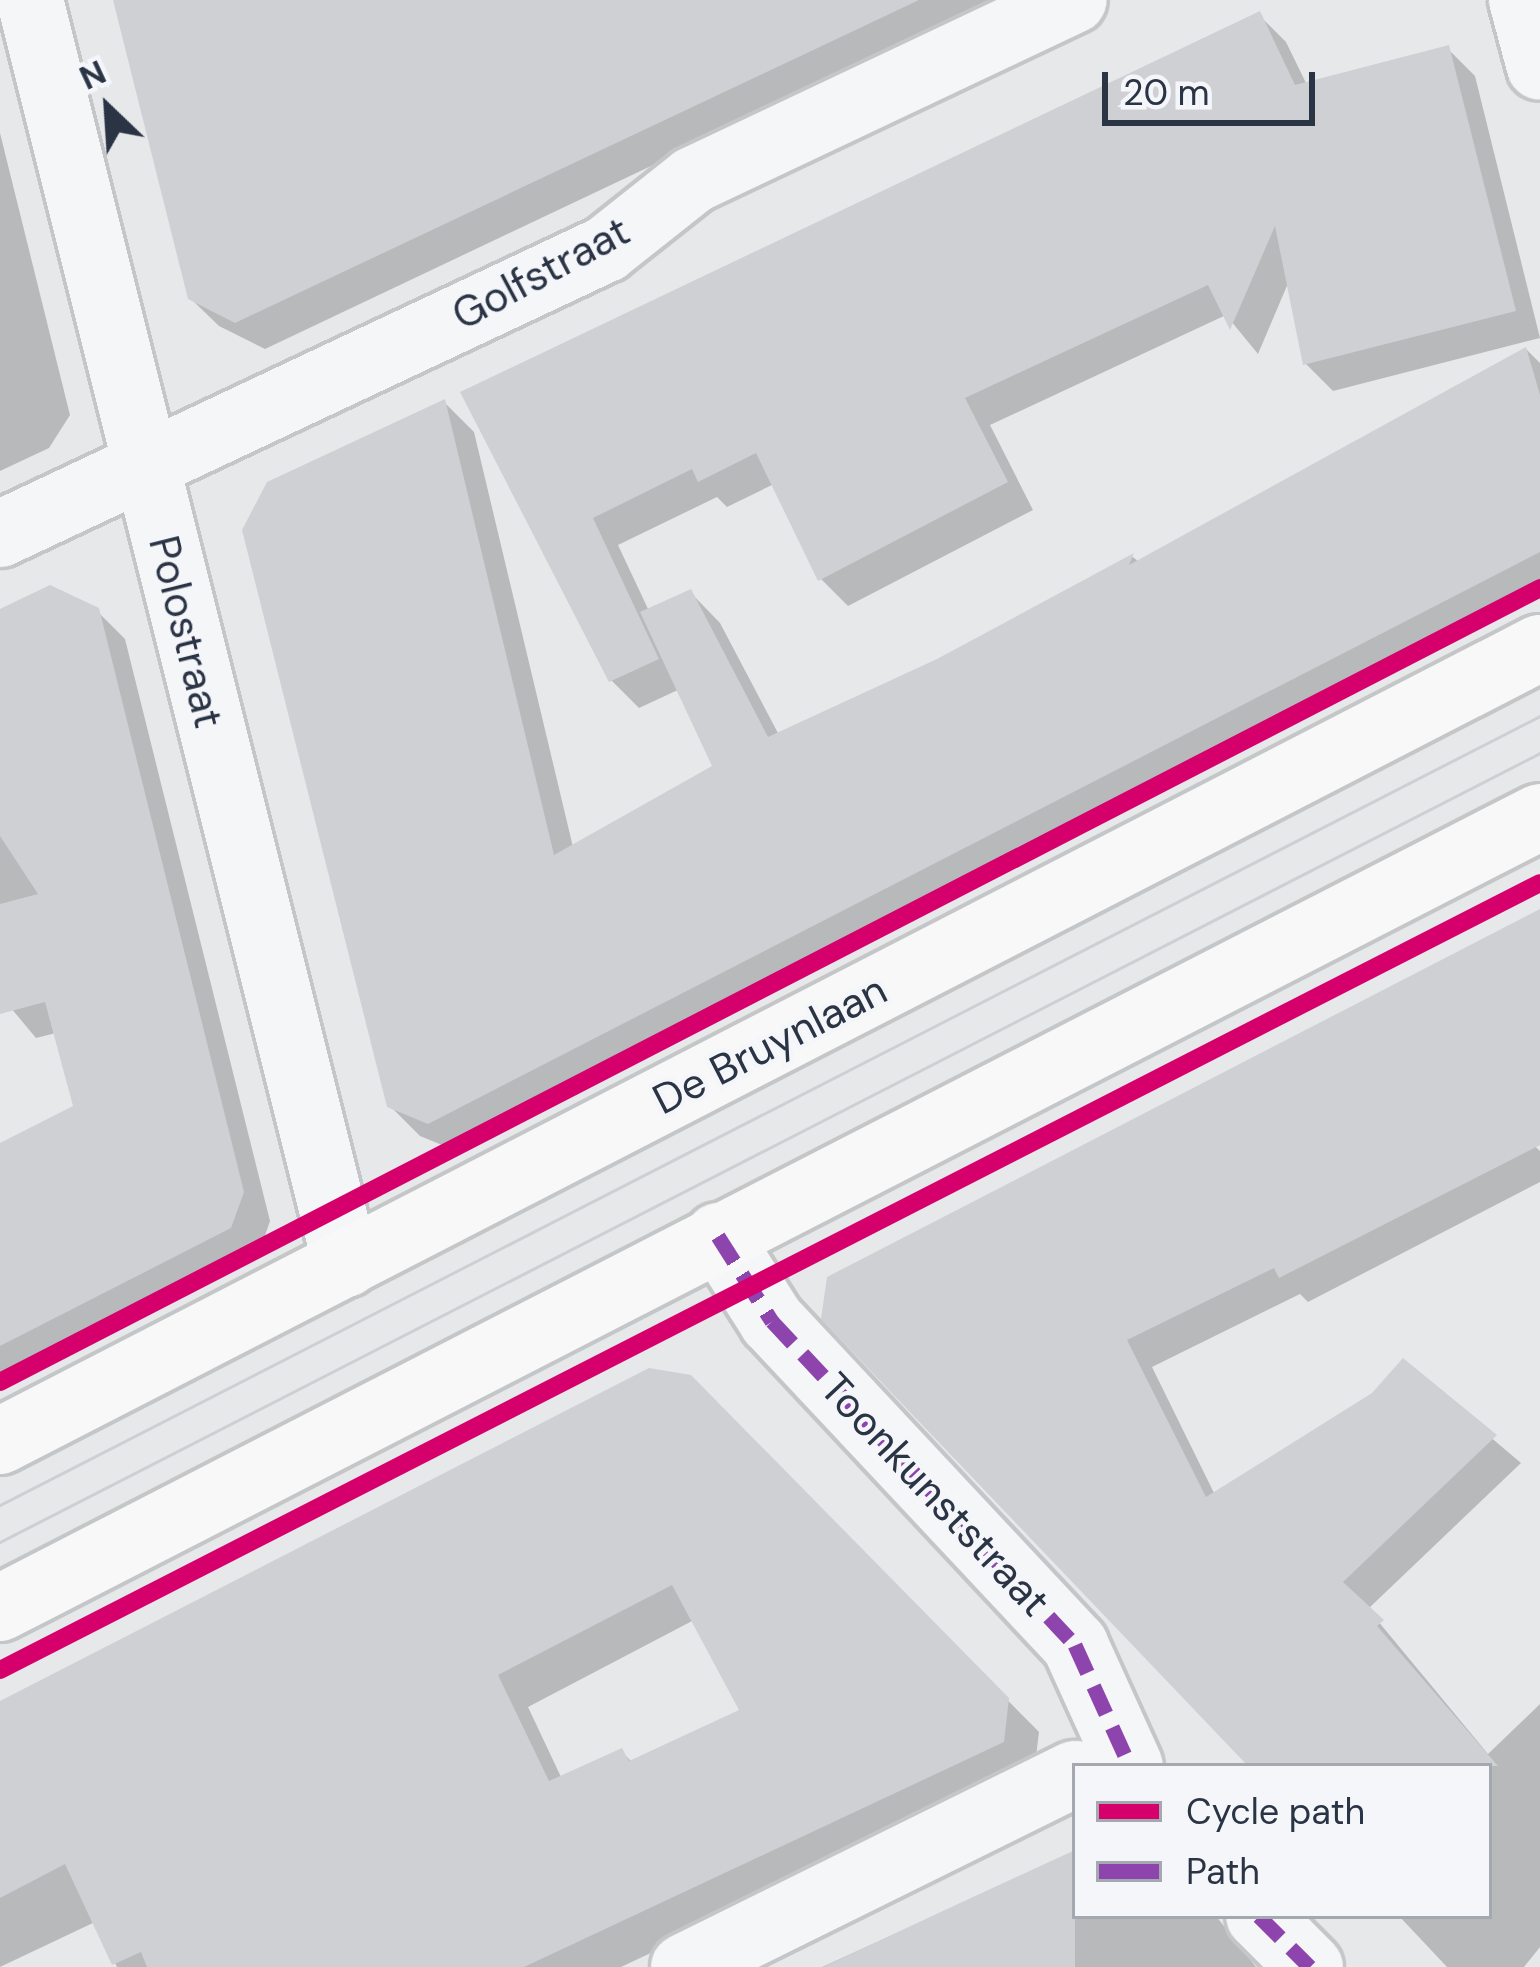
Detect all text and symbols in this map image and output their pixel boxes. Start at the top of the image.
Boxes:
north arrow [48,48,168,168]
scale bar [1108,48,1321,122]
text: N [73,50,113,99]
text: 20 m [1123,69,1210,116]
street label: Golfstraat [444,205,638,341]
street label: Polostraat [138,531,234,733]
street label: De Bruynlaan [645,965,895,1125]
street label: Toonkunststraat [810,1363,1060,1627]
legend [1072,1763,1492,1919]
text: Cycle path [1186,1788,1365,1835]
text: Path [1186,1848,1260,1895]

